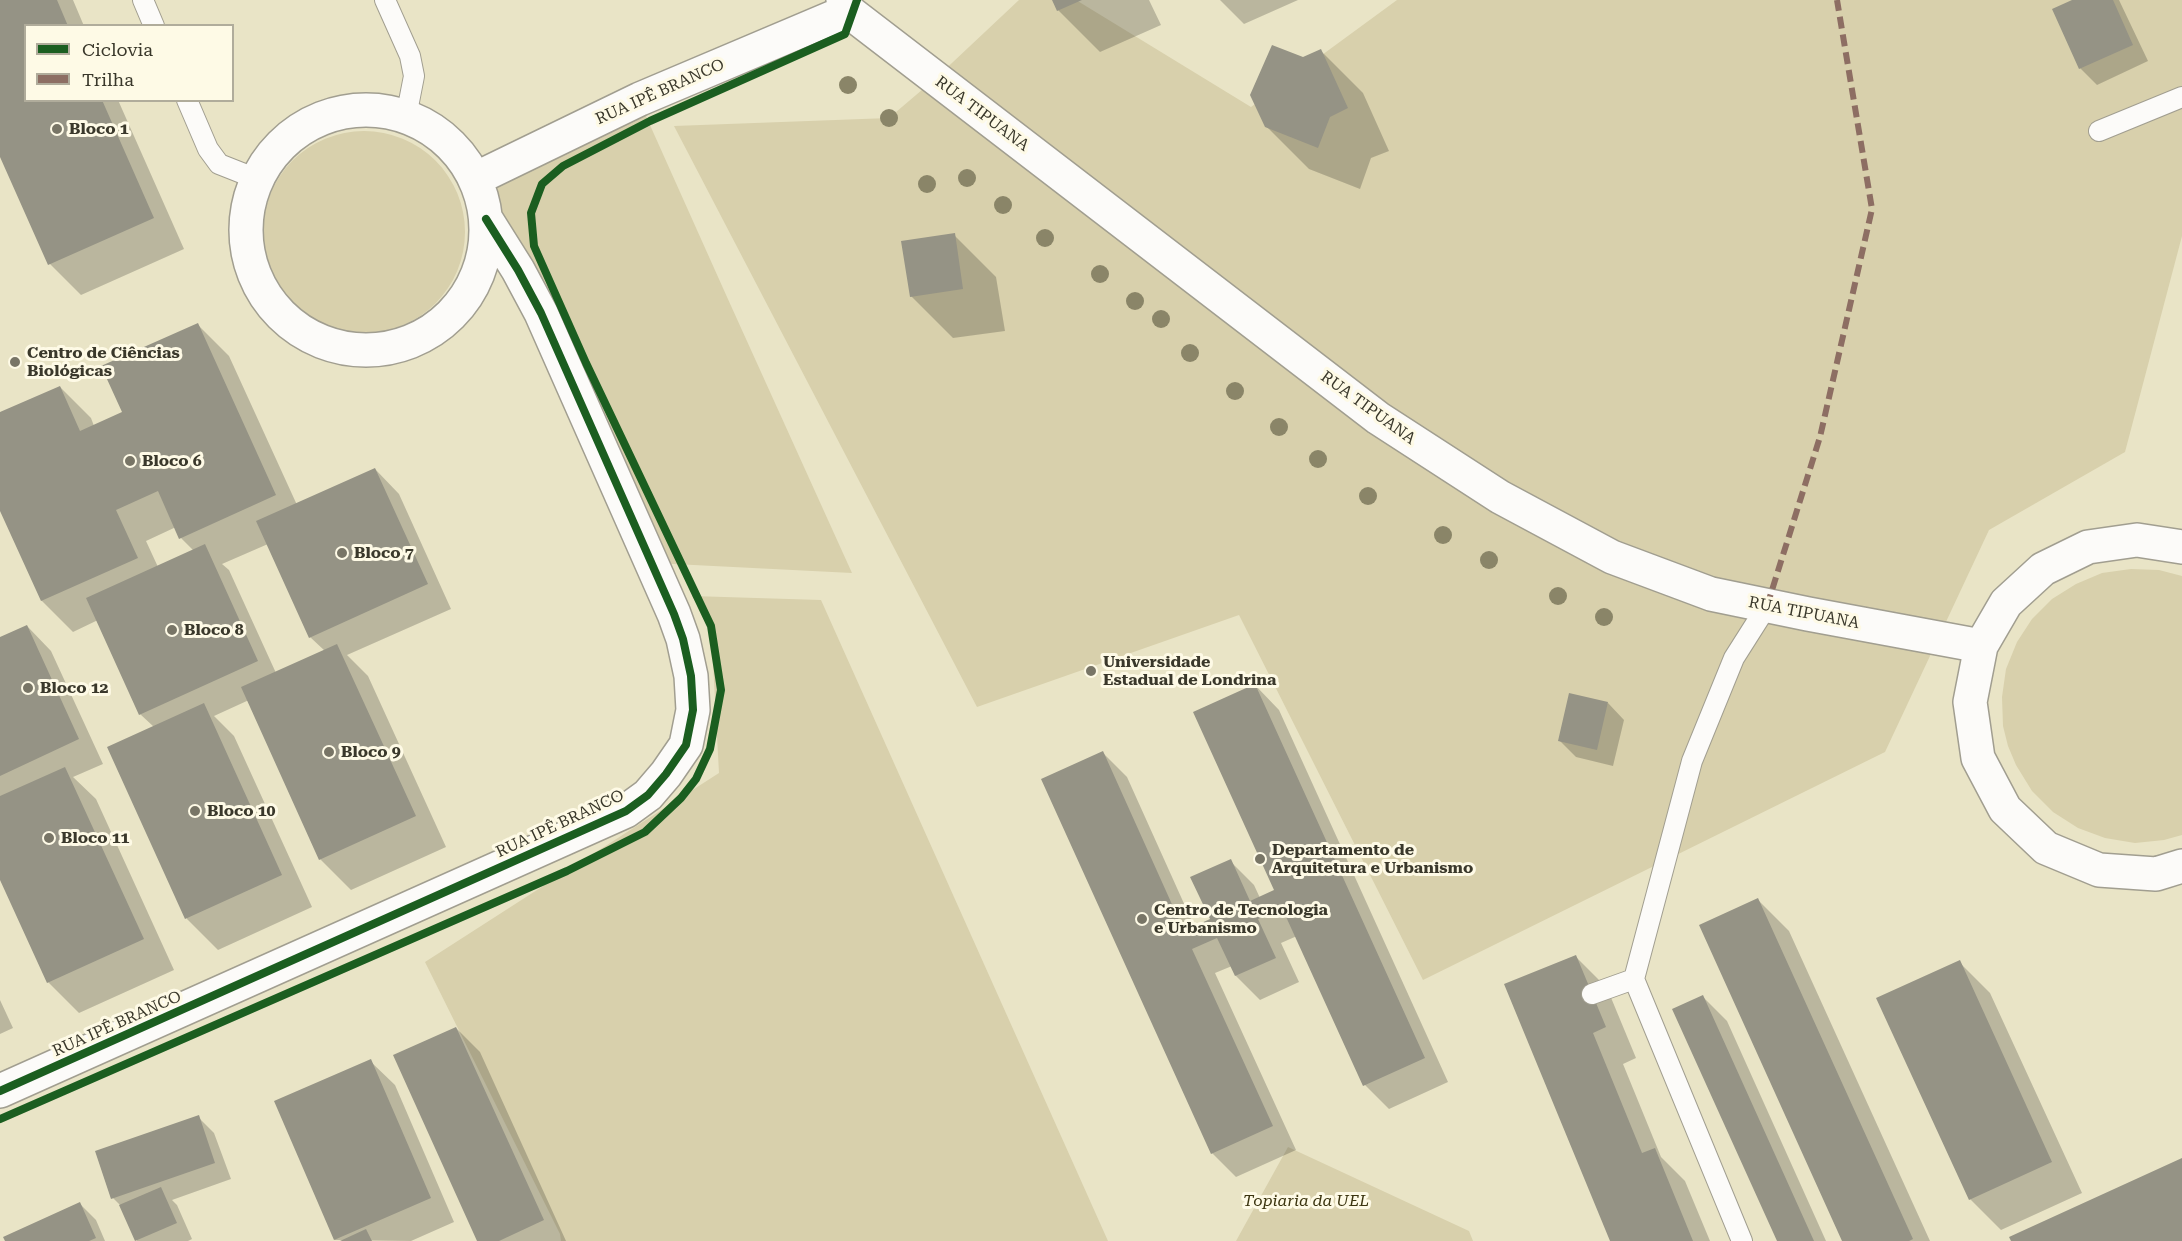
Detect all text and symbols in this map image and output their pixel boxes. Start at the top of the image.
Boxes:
legend [24,24,234,102]
text: Ciclovia [82,39,153,60]
street label: RUA IPÊ BRANCO [593,55,727,129]
text: Trilha [82,69,134,90]
street label: RUA TIPUANA [931,72,1033,156]
place label: Bloco 1 [69,119,129,139]
marker: Bloco 1 [50,122,64,136]
place label: Centro de Ciências Biológicas [27,343,180,381]
marker: Centro de Ciências Biológicas [8,355,22,369]
street label: RUA TIPUANA [1317,367,1419,449]
place label: Bloco 6 [142,451,202,471]
marker: Bloco 6 [123,454,137,468]
place label: Bloco 7 [354,543,414,563]
marker: Bloco 7 [335,546,349,560]
street label: RUA TIPUANA [1747,593,1861,633]
place label: Bloco 8 [184,620,244,640]
marker: Bloco 8 [165,623,179,637]
place label: Universidade Estadual de Londrina [1103,652,1276,690]
marker: Universidade Estadual de Londrina [1084,664,1098,678]
place label: Bloco 12 [40,678,109,698]
marker: Bloco 12 [21,681,35,695]
place label: Bloco 9 [341,742,401,762]
marker: Bloco 9 [322,745,336,759]
street label: RUA IPÊ BRANCO [493,786,627,862]
place label: Bloco 10 [207,801,276,821]
marker: Bloco 10 [188,804,202,818]
place label: Bloco 11 [61,828,130,848]
marker: Bloco 11 [42,831,56,845]
place label: Departamento de Arquitetura e Urbanismo [1272,840,1473,878]
marker: Departamento de Arquitetura e Urbanismo [1253,852,1267,866]
place label: Centro de Tecnologia e Urbanismo [1154,900,1328,938]
marker: Centro de Tecnologia e Urbanismo [1135,912,1149,926]
street label: RUA IPÊ BRANCO [50,987,184,1061]
park label: Topiaria da UEL [1243,1191,1369,1211]

